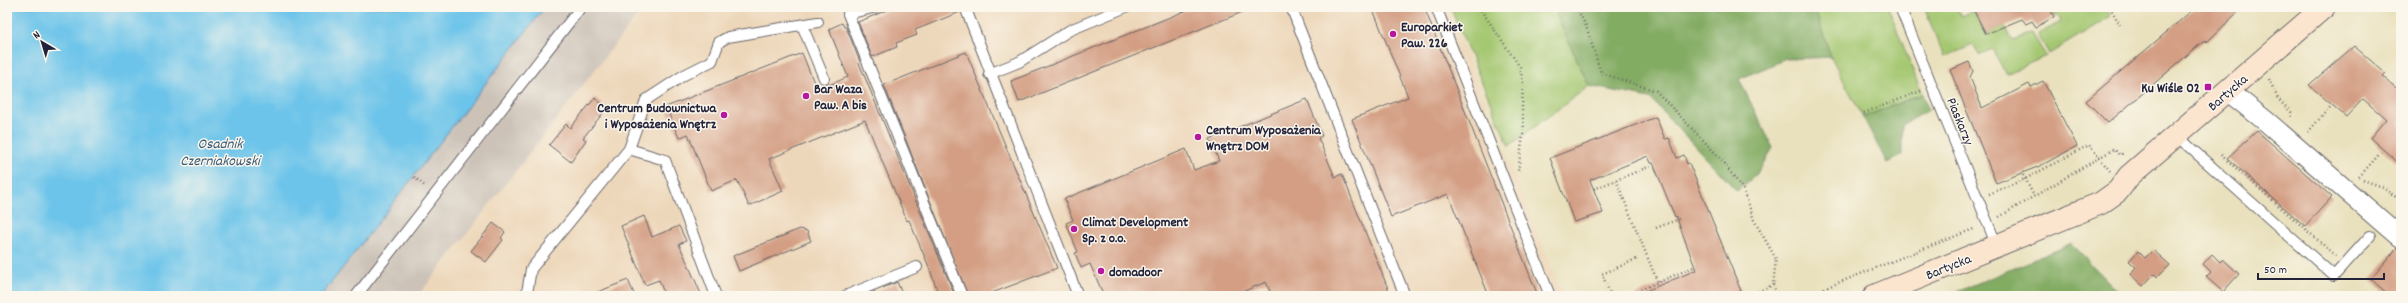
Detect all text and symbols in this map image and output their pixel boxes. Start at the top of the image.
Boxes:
place label: Europarkiet Paw. 226 [1401,18,1463,54]
north arrow [22,22,62,62]
text: N [30,27,45,44]
marker: Europarkiet Paw. 226 [1388,29,1398,39]
street label: Bartycka [2204,70,2253,117]
place label: Ku Wiśle 02 [2141,79,2200,99]
place label: Bar Waza Paw. A bis [814,80,867,116]
marker: Ku Wiśle 02 [2203,82,2213,92]
marker: Bar Waza Paw. A bis [801,91,811,101]
street label: Piaskarzy [1941,95,1978,149]
place label: Centrum Budownictwa i Wyposażenia Wnętrz [597,99,717,135]
marker: Centrum Budownictwa i Wyposażenia Wnętrz [719,110,729,120]
place label: Centrum Wyposażenia Wnętrz DOM [1206,121,1322,157]
marker: Centrum Wyposażenia Wnętrz DOM [1193,132,1203,142]
water label: Osadnik Czerniakowski [180,134,262,173]
place label: Climat Development Sp. z o.o. [1082,213,1189,249]
marker: Climat Development Sp. z o.o. [1069,224,1079,234]
street label: Bartycka [1923,250,1975,286]
scale bar [2258,255,2384,281]
text: 50 m [2264,262,2287,279]
place label: domadoor [1109,263,1163,283]
marker: domadoor [1096,266,1106,276]

